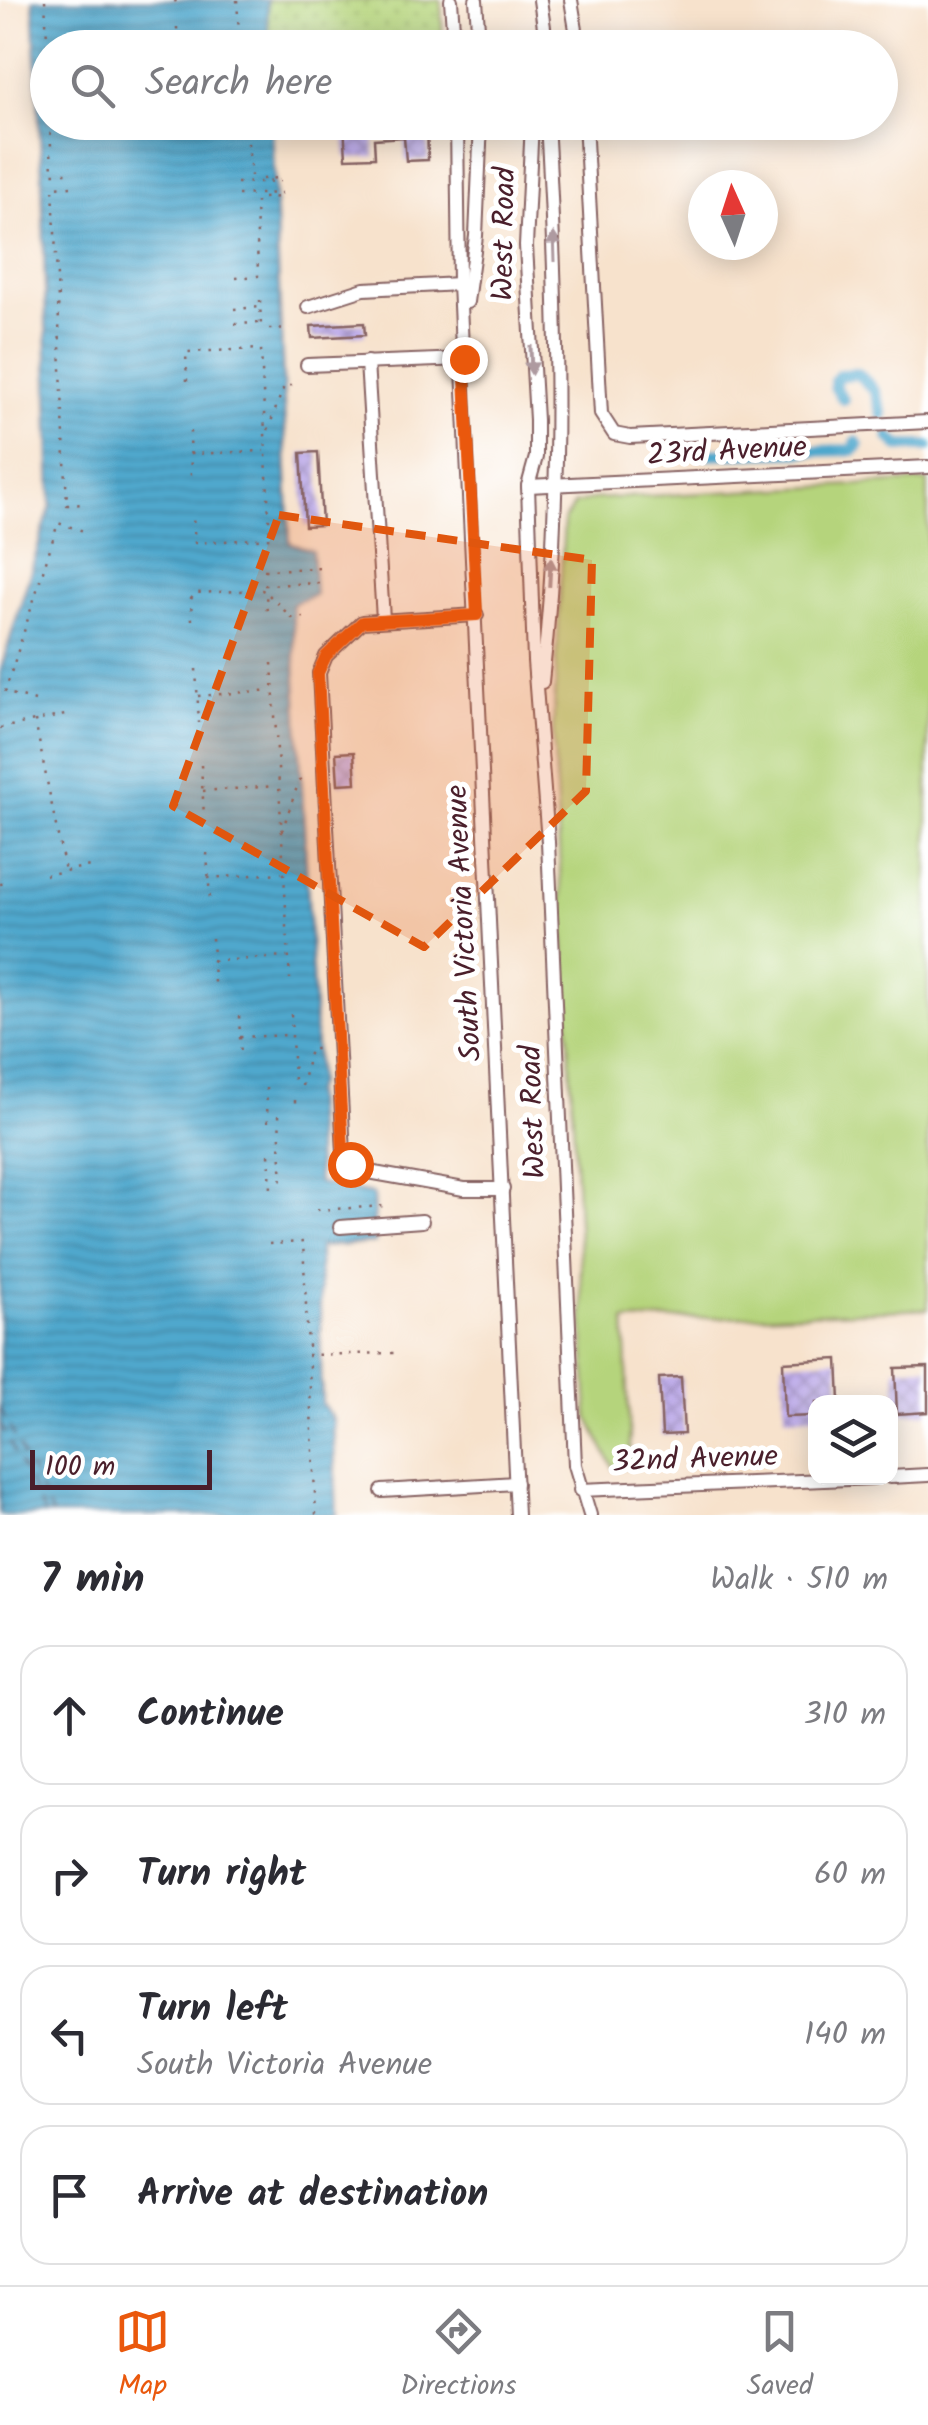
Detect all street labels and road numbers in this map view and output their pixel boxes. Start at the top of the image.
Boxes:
street label: West Road [480,166,530,301]
street label: 23rd Avenue [646,424,808,480]
street label: South Victoria Avenue [434,784,496,1062]
street label: West Road [508,1043,560,1180]
street label: 32nd Avenue [611,1433,779,1487]

